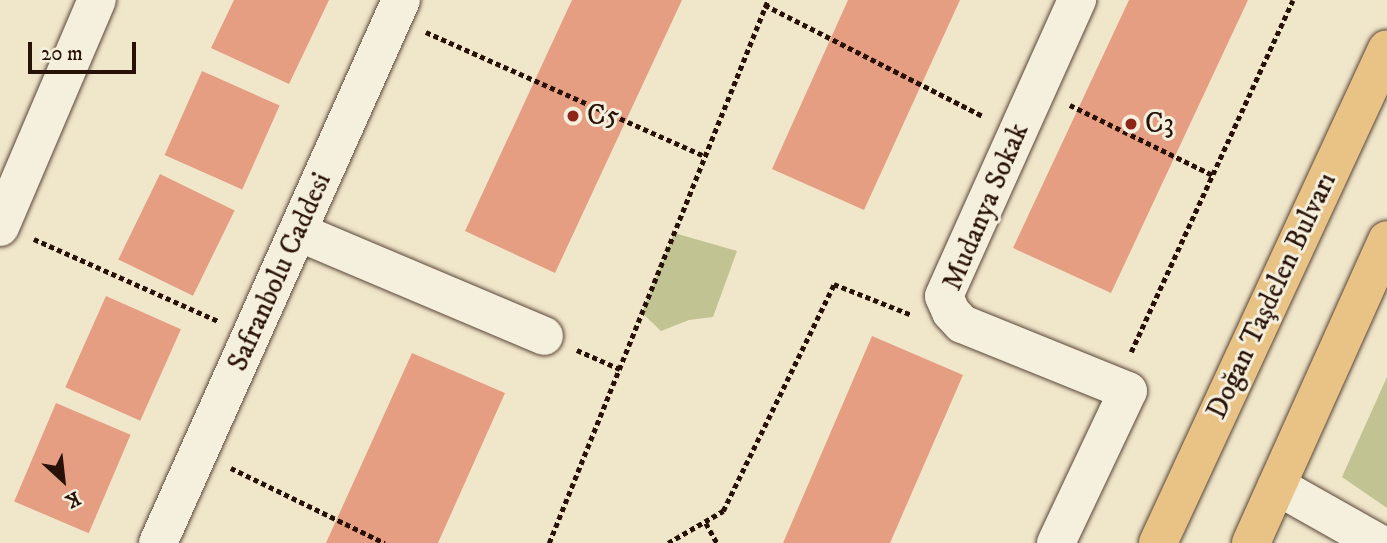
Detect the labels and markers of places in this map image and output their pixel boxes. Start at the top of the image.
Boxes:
place label: C5 [587,99,620,133]
place label: C3 [1145,107,1174,141]
marker: C5 [565,108,581,124]
marker: C3 [1123,116,1139,132]

